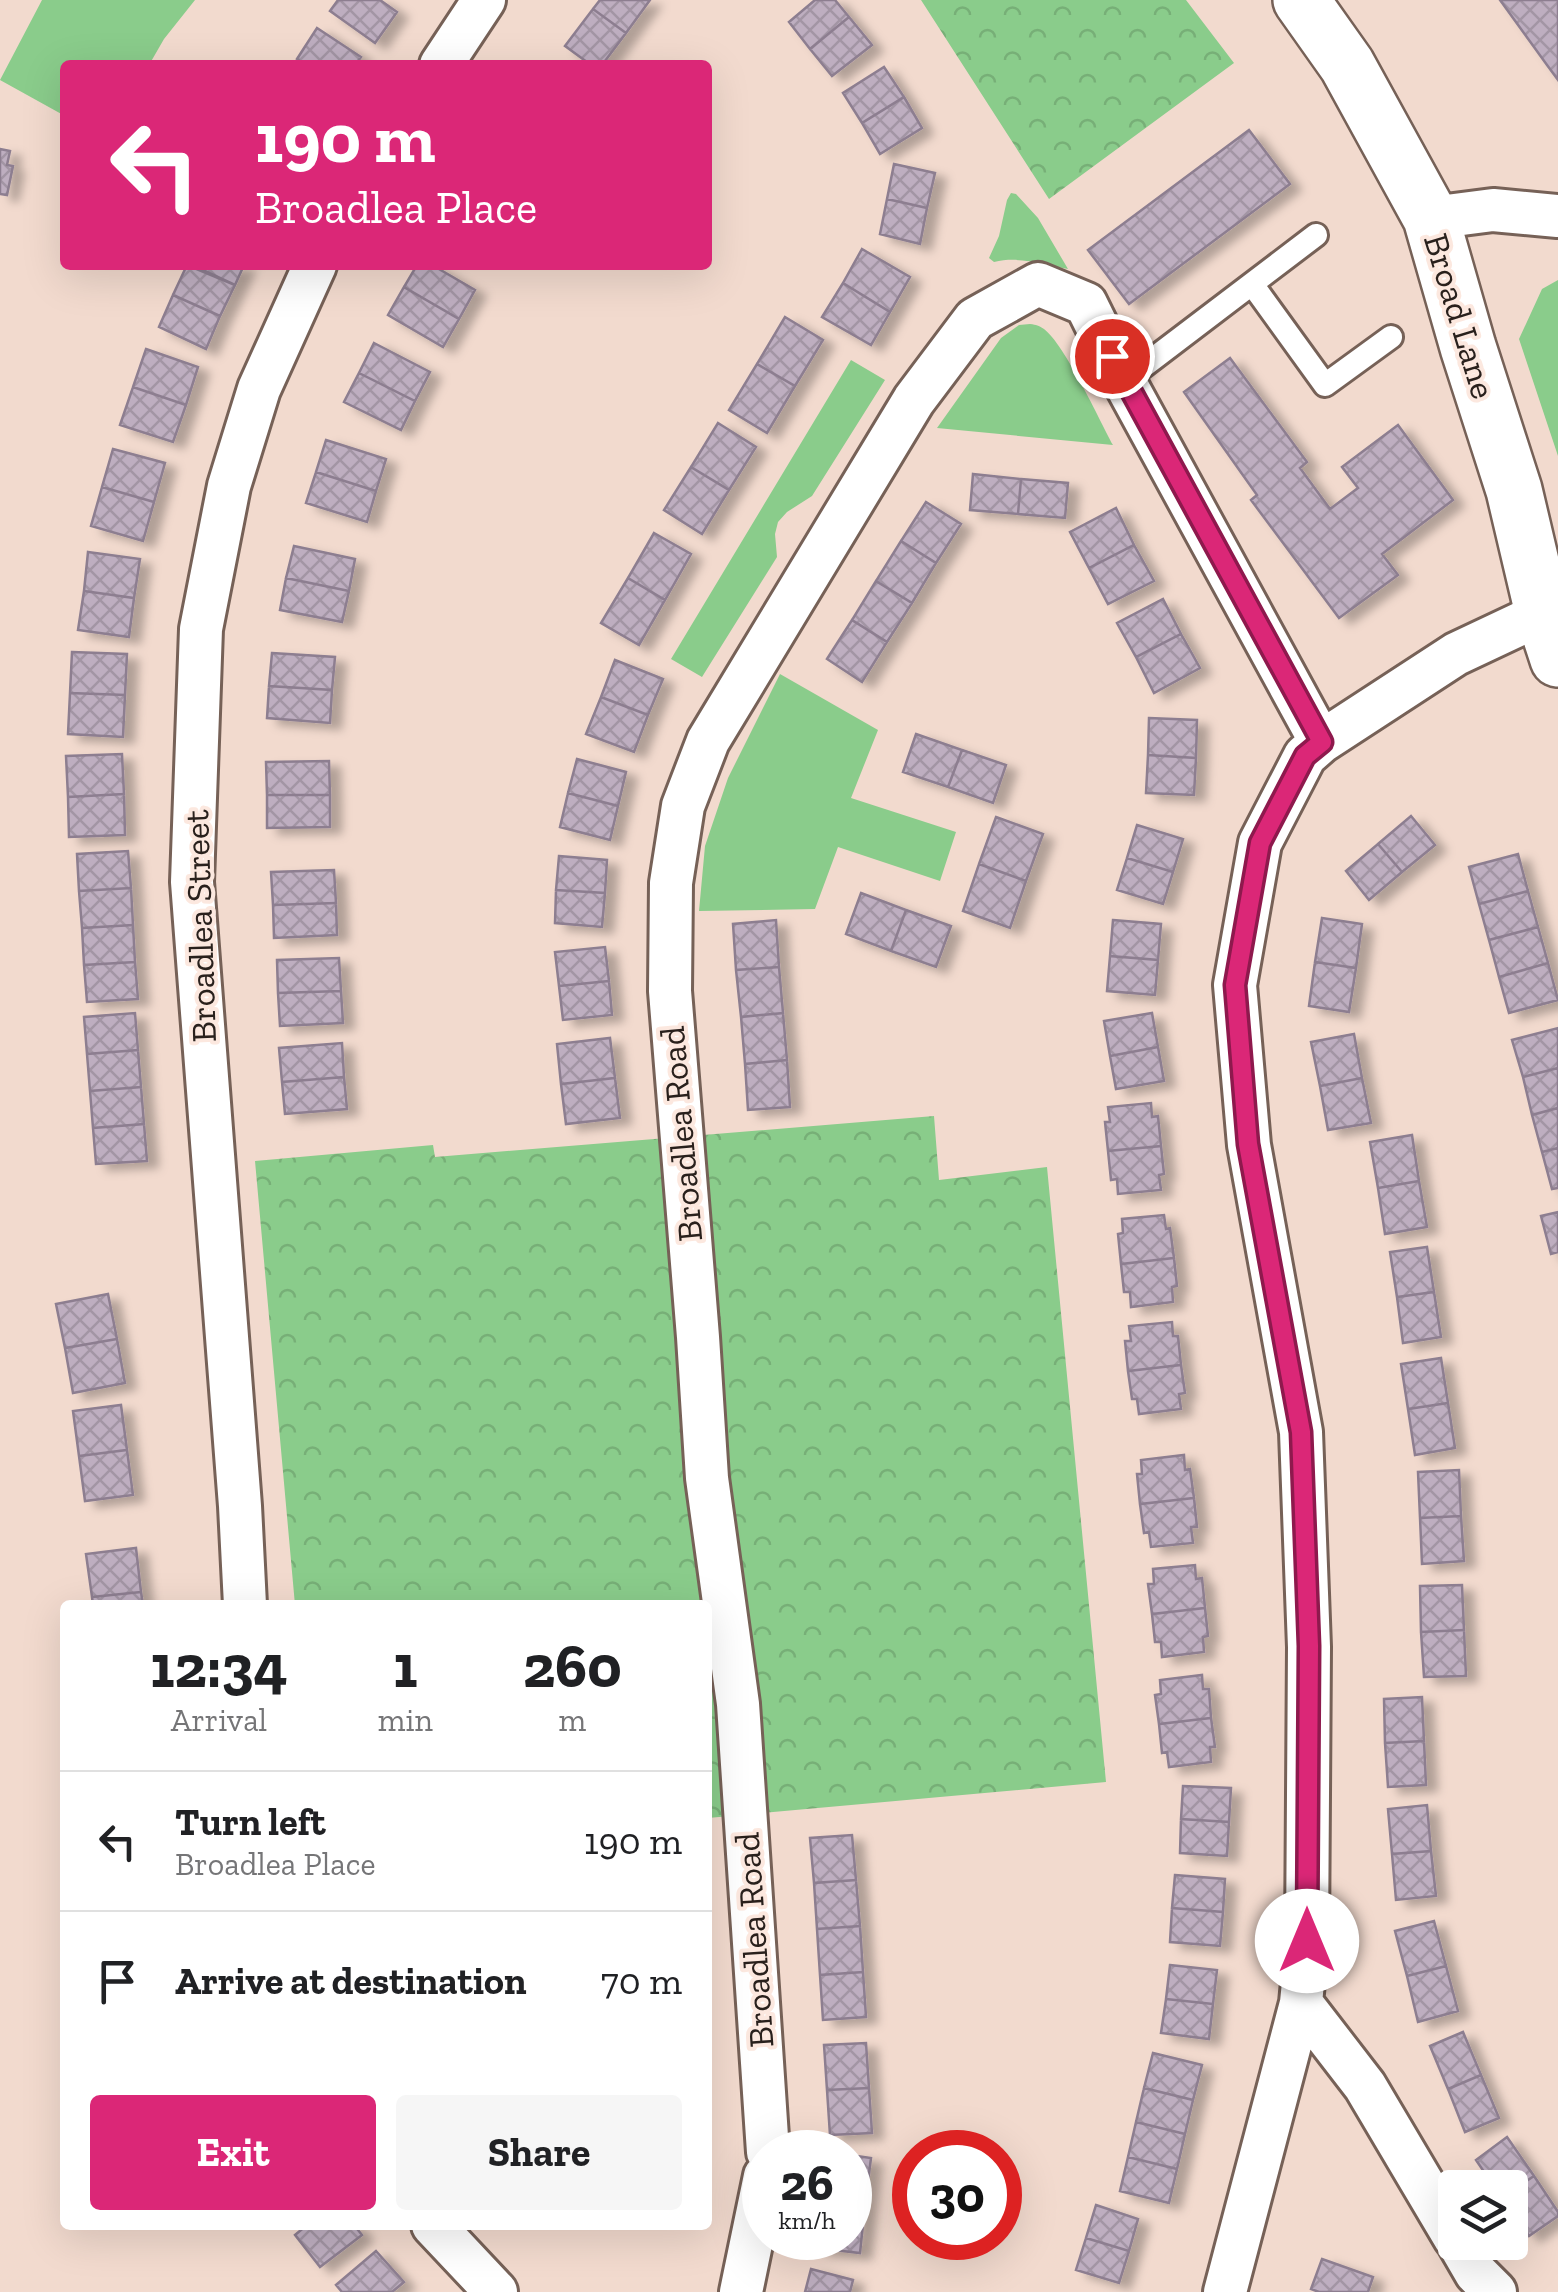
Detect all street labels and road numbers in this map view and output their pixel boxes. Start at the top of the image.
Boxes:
street label: Broad Lane [1415,228,1505,404]
street label: Broadlea Street [175,809,225,1043]
street label: Broadlea Road [651,1025,711,1243]
street label: Broadlea Road [726,1831,782,2049]

